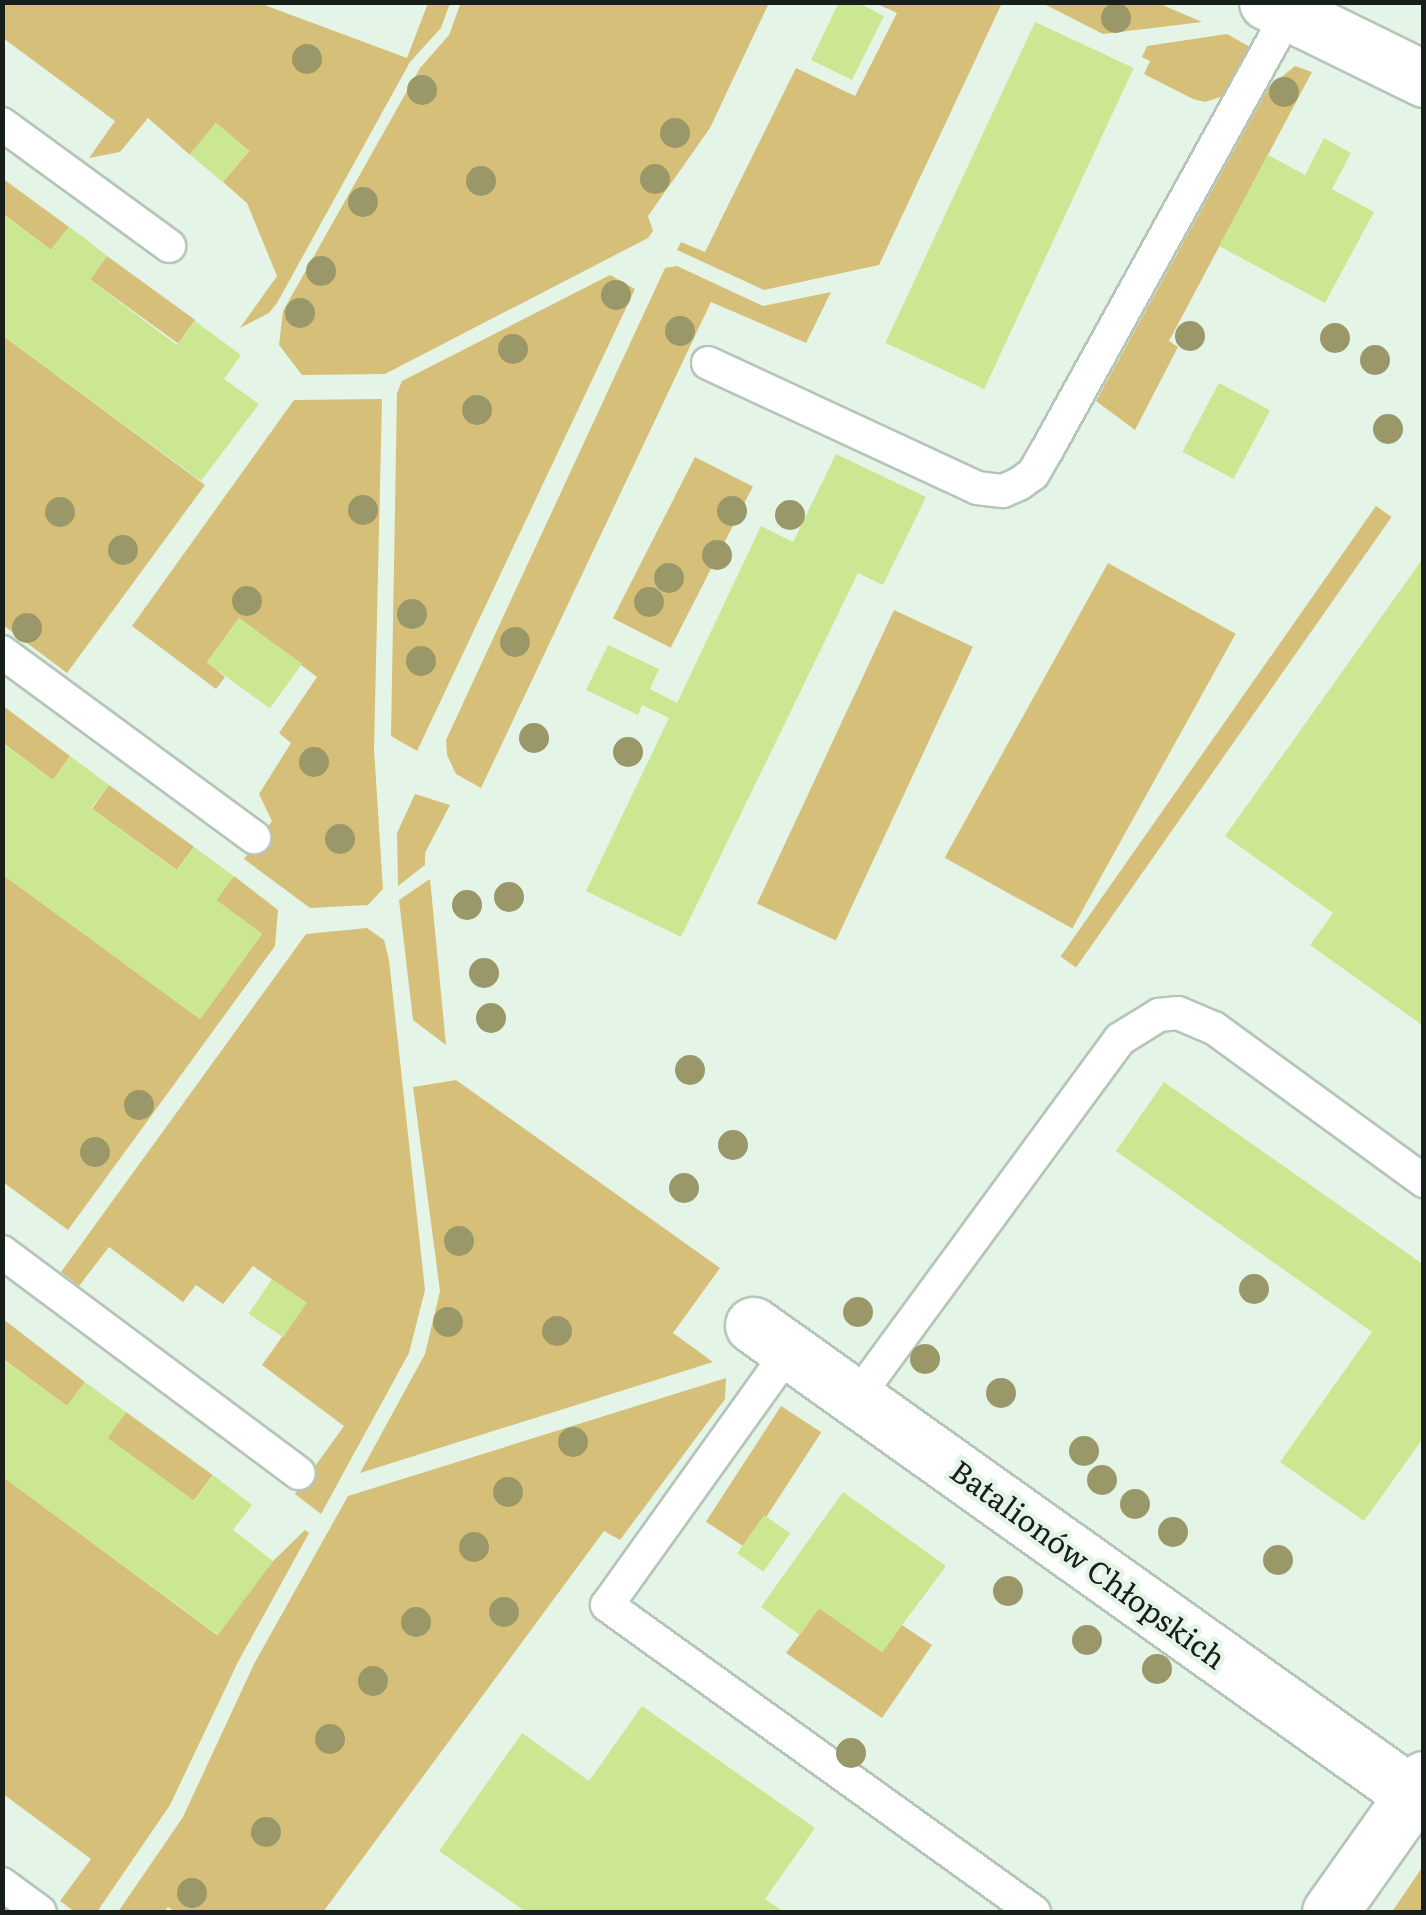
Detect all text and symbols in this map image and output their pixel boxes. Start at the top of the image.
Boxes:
street label: Batalionów Chłopskich [944,1451,1234,1675]

